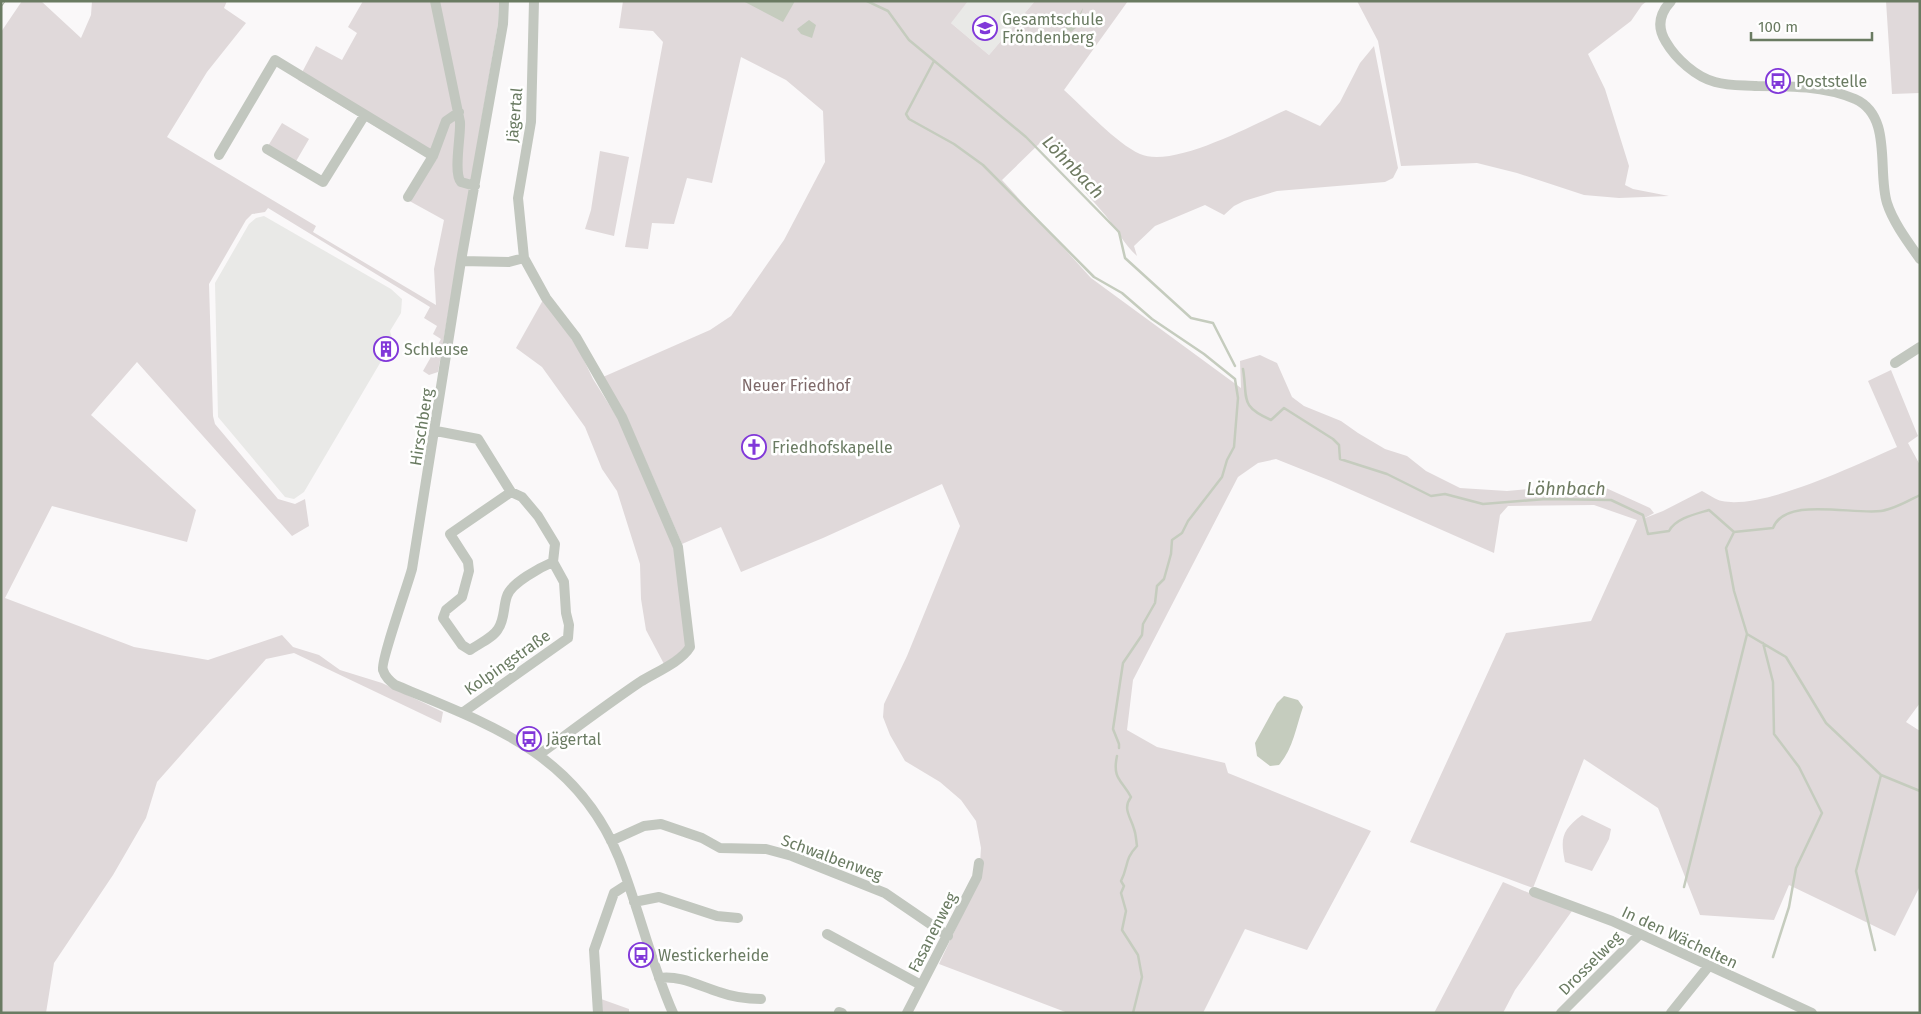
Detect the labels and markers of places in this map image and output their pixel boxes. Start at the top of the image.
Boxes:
place label: Gesamtschule Fröndenberg [1002,10,1103,47]
school or university icon: Gesamtschule Fröndenberg [972,15,998,41]
bus stop icon: Poststelle [1765,68,1791,94]
place label: Poststelle [1796,72,1867,91]
building icon: Schleuse [373,336,399,362]
place label: Schleuse [404,340,469,359]
church icon: Friedhofskapelle [741,434,767,460]
place label: Friedhofskapelle [772,438,893,457]
bus stop icon: Jägertal [516,726,542,752]
place label: Jägertal [546,730,602,749]
bus stop icon: Westickerheide [628,942,654,968]
place label: Westickerheide [658,946,769,965]

